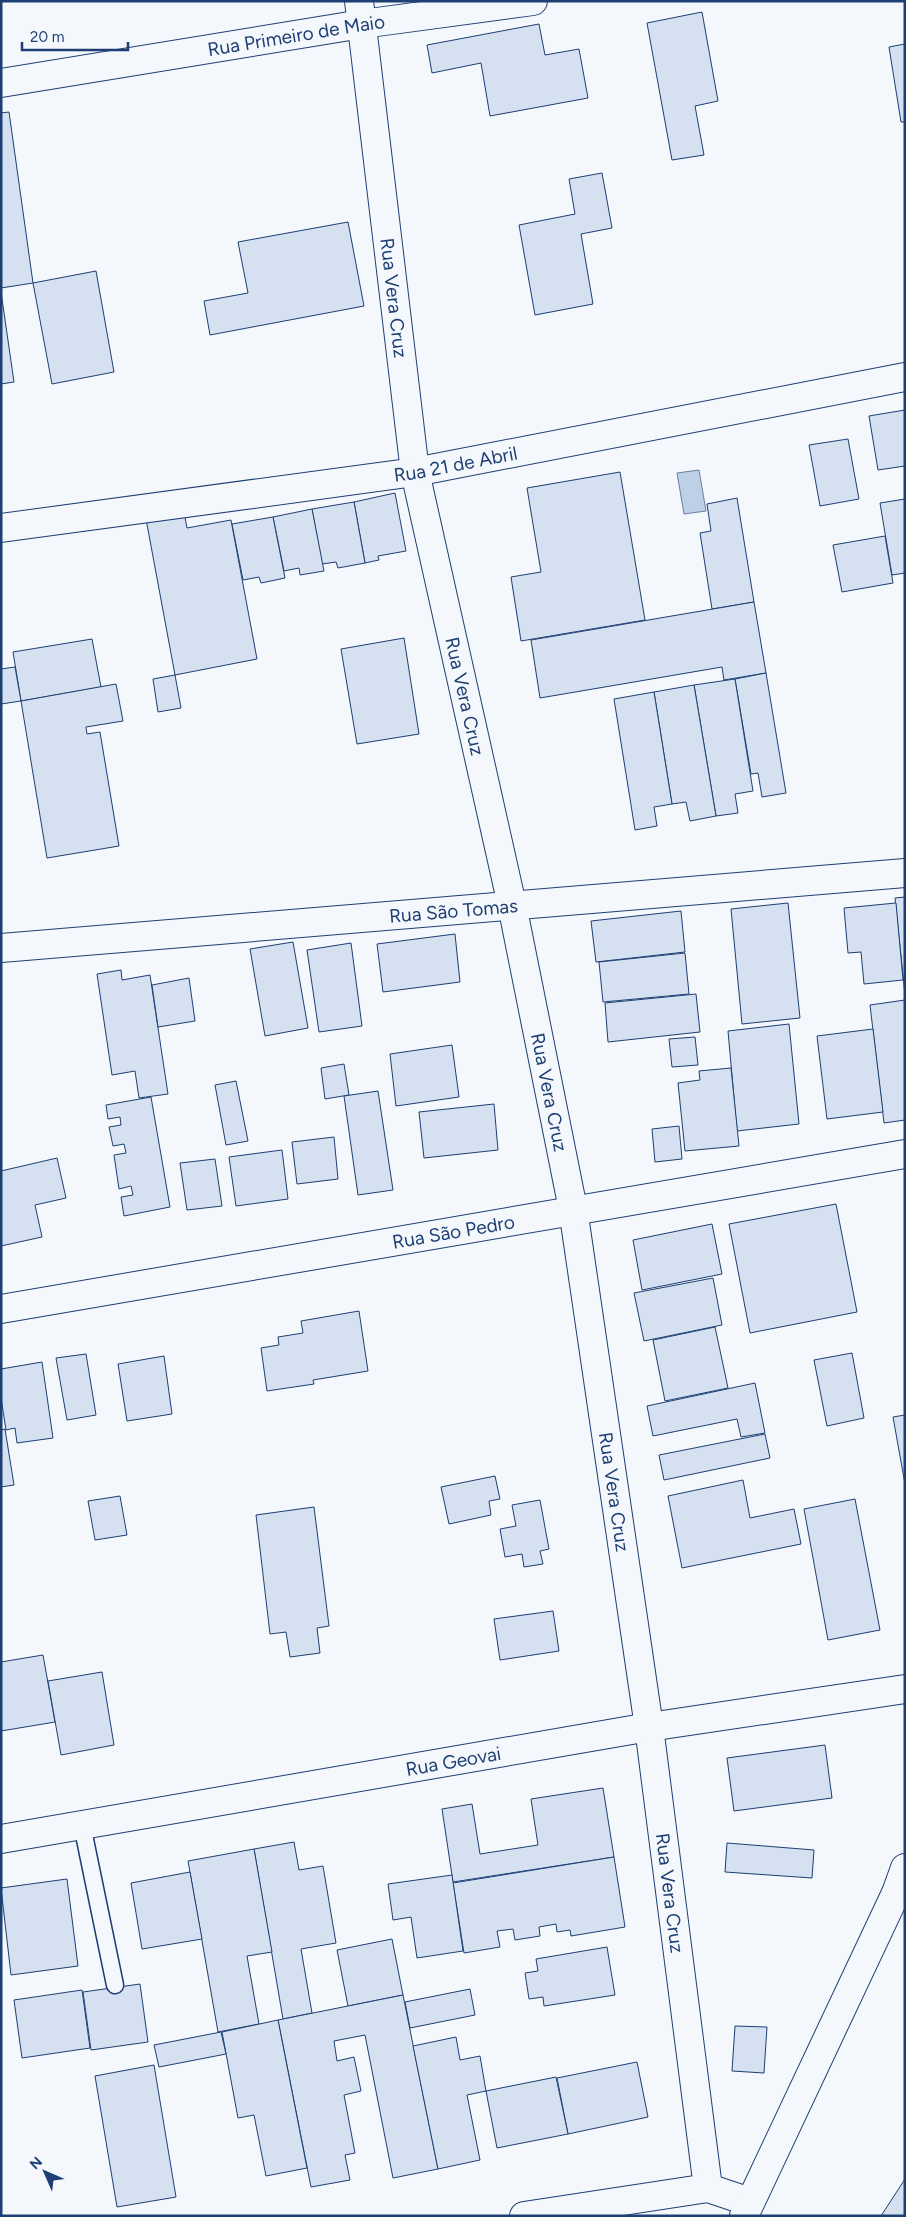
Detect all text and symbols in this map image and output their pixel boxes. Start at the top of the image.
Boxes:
street label: Rua Primeiro de Maio [206,10,386,61]
scale bar [22,20,129,52]
text: 20 m [30,28,64,46]
street label: Rua Vera Cruz [375,237,412,359]
street label: Rua 21 de Abril [392,441,519,487]
street label: Rua Vera Cruz [440,635,489,758]
street label: Rua São Tomas [388,894,519,928]
street label: Rua Vera Cruz [526,1031,572,1154]
street label: Rua São Pedro [391,1210,516,1254]
street label: Rua Vera Cruz [594,1431,634,1553]
street label: Rua Geovai [404,1742,503,1781]
street label: Rua Vera Cruz [651,1832,689,1954]
north arrow [20,2147,70,2197]
text: N [26,2153,46,2173]

